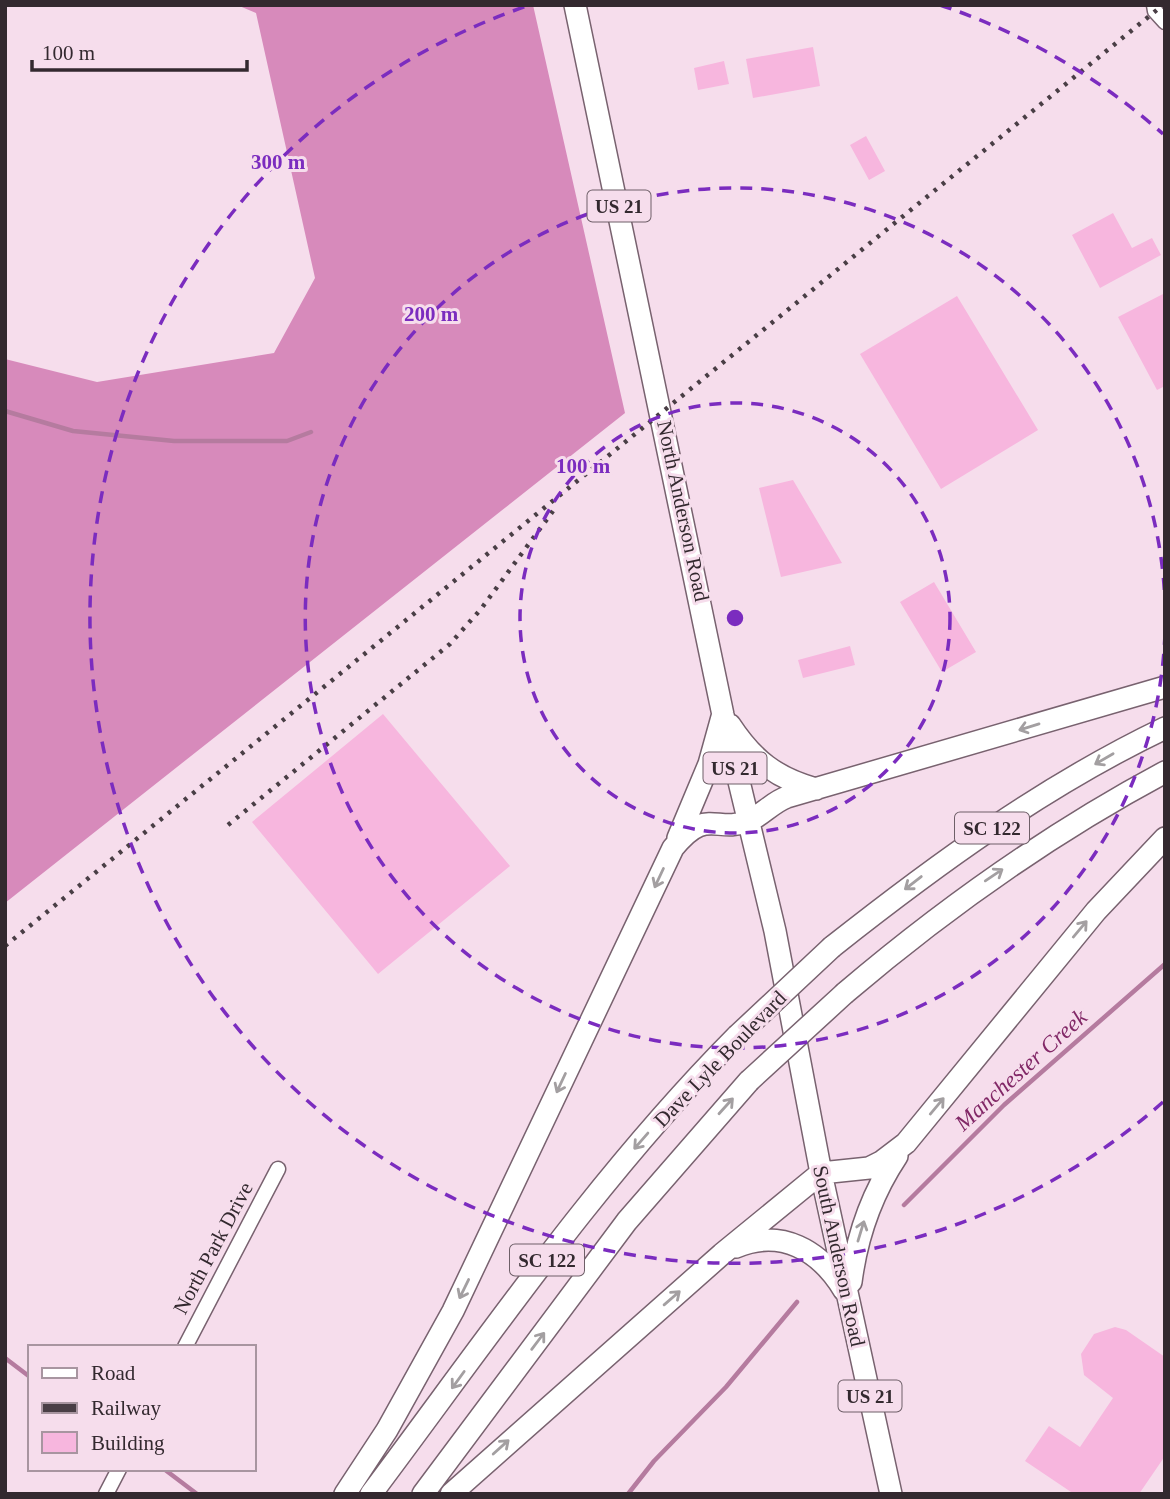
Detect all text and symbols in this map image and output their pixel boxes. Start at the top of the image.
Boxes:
scale bar [32,28,247,72]
text: 100 m [42,41,95,65]
text: 300 m [251,150,306,174]
road number: US 21 [588,190,650,222]
text: 200 m [404,302,459,326]
street label: North Anderson Road [652,418,714,604]
text: 100 m [556,454,611,478]
centre of rings [723,606,747,630]
one-way arrow [1018,722,1040,735]
road number: US 21 [704,752,766,783]
one-way arrow [1094,753,1115,766]
road number: SC 122 [955,813,1029,844]
one-way arrow [652,867,665,888]
one-way arrow [984,868,1004,882]
one-way arrow [905,875,923,890]
one-way arrow [1073,921,1088,939]
street label: Dave Lyle Boulevard [649,986,791,1132]
water label: Manchester Creek [949,1004,1093,1136]
one-way arrow [554,1072,568,1093]
one-way arrow [929,1097,945,1115]
one-way arrow [718,1098,734,1116]
one-way arrow [633,1132,649,1150]
street label: South Anderson Road [808,1163,870,1349]
street label: North Park Drive [168,1178,258,1318]
one-way arrow [856,1220,868,1242]
road number: SC 122 [510,1244,584,1276]
one-way arrow [457,1278,470,1299]
one-way arrow [663,1290,681,1306]
one-way arrow [530,1332,545,1351]
legend [28,1345,256,1471]
text: Road [91,1361,136,1385]
one-way arrow [451,1370,465,1389]
road number: US 21 [838,1380,902,1412]
text: Railway [91,1396,161,1420]
text: Building [91,1431,165,1455]
one-way arrow [492,1439,510,1455]

